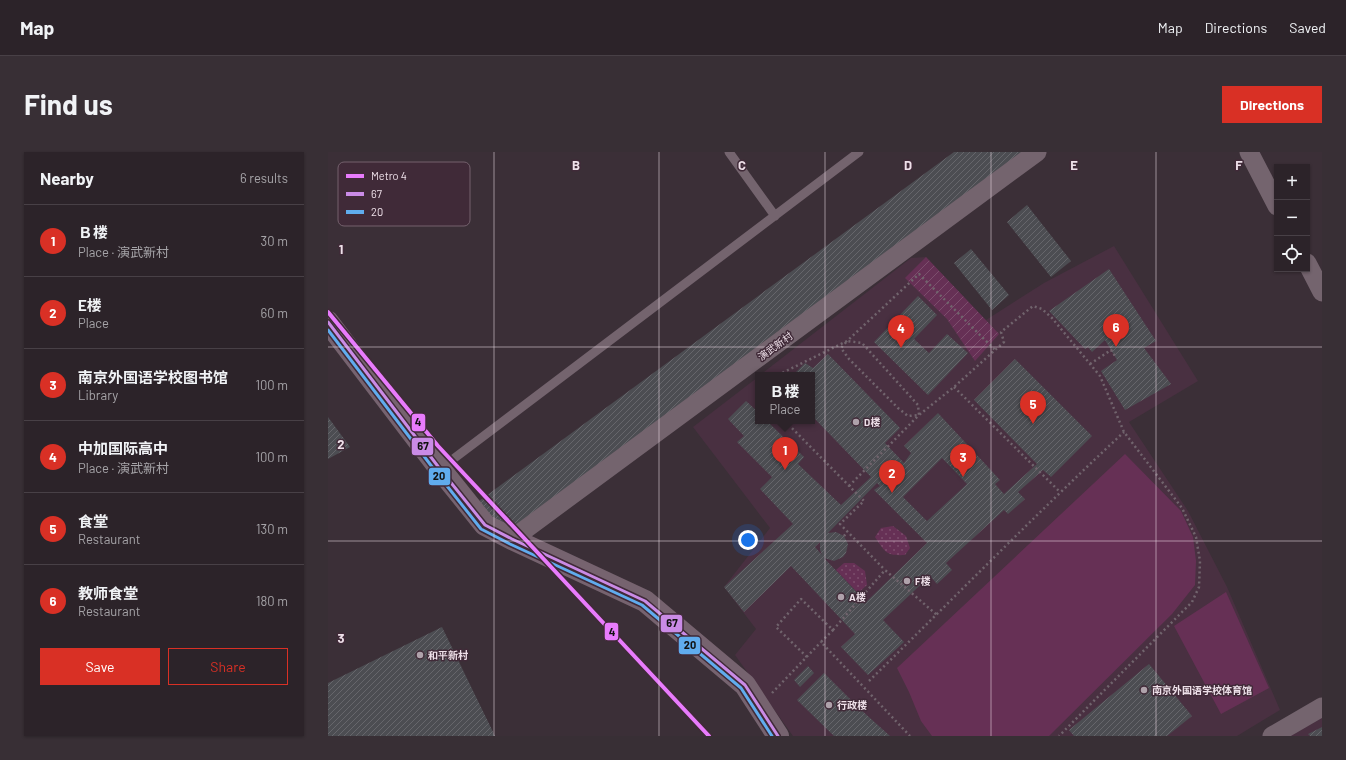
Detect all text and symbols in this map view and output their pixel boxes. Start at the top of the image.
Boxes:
text: Map [20,16,54,39]
text: Map [1158,19,1183,36]
text: Directions [1205,19,1267,36]
text: Saved [1289,19,1326,36]
button: Directions [1222,86,1322,123]
text: Find us [24,87,113,121]
text: B [572,157,580,173]
text: C [738,157,746,173]
text: D [904,157,912,173]
text: E [1070,157,1078,173]
text: F [1235,157,1243,173]
legend [338,162,470,226]
map controls [1274,164,1310,272]
button: + [1274,164,1310,200]
text: Nearby [40,168,94,188]
text: Metro 4 [371,169,407,182]
text: 6 results [240,170,288,186]
text: 67 [371,187,382,200]
button: − [1274,200,1310,236]
text: 20 [371,205,383,218]
text: Ｂ楼 [78,223,108,241]
text: 1 [51,233,55,249]
text: 30 m [261,233,288,249]
button: locate [1274,236,1310,272]
text: 1 [339,241,343,257]
text: Place · 演武新村 [78,244,169,260]
text: E楼 [78,296,102,314]
text: 2 [49,305,57,321]
text: 60 m [261,305,288,321]
pin: 6 [1103,314,1129,347]
text: Place [78,315,109,331]
pin: 4 [888,315,914,348]
street label: 演武新村 [755,329,795,363]
text: 南京外国语学校图书馆 [78,368,228,386]
popup [755,372,815,424]
text: 3 [49,377,57,393]
text: 100 m [255,377,288,393]
text: Ｂ楼 [770,382,800,400]
text: Library [78,387,118,403]
pin: 5 [1020,391,1046,424]
text: Place [770,401,800,417]
line badge: 4 [411,413,426,432]
text: 4 [415,415,422,428]
place label: D楼 [864,416,880,428]
marker: D楼 [851,417,861,427]
text: 2 [337,436,345,452]
line badge: 67 [411,437,434,456]
pin: 1 [772,437,798,470]
text: 中加国际高中 [78,439,168,457]
text: 67 [417,439,429,452]
pin: 3 [950,444,976,477]
text: 4 [49,449,57,465]
text: 100 m [255,449,288,465]
text: Place · 演武新村 [78,460,169,476]
pin: 2 [879,460,905,493]
line badge: 20 [428,467,451,486]
text: 20 [433,469,445,482]
text: 食堂 [78,512,108,530]
text: 5 [49,521,57,537]
text: 130 m [256,521,288,537]
your location [738,530,758,550]
text: Restaurant [78,531,140,547]
place label: F楼 [915,575,931,587]
marker: F楼 [902,576,912,586]
text: 教师食堂 [78,584,138,602]
place label: A楼 [849,591,866,603]
marker: A楼 [836,592,846,602]
text: 6 [50,593,56,609]
text: 180 m [256,593,288,609]
text: Restaurant [78,603,140,619]
line badge: 67 [660,614,683,633]
text: 67 [666,616,678,629]
line badge: 4 [604,622,619,641]
text: 4 [609,625,616,638]
text: 3 [337,630,345,646]
line badge: 20 [678,636,701,655]
text: 20 [684,638,696,651]
button: Save [40,648,160,685]
button: Share [168,648,288,685]
place label: 和平新村 [428,649,468,661]
marker: 和平新村 [415,650,425,660]
place label: 南京外国语学校体育馆 [1152,684,1252,696]
marker: 南京外国语学校体育馆 [1139,685,1149,695]
place label: 行政楼 [837,699,867,711]
marker: 行政楼 [824,700,834,710]

